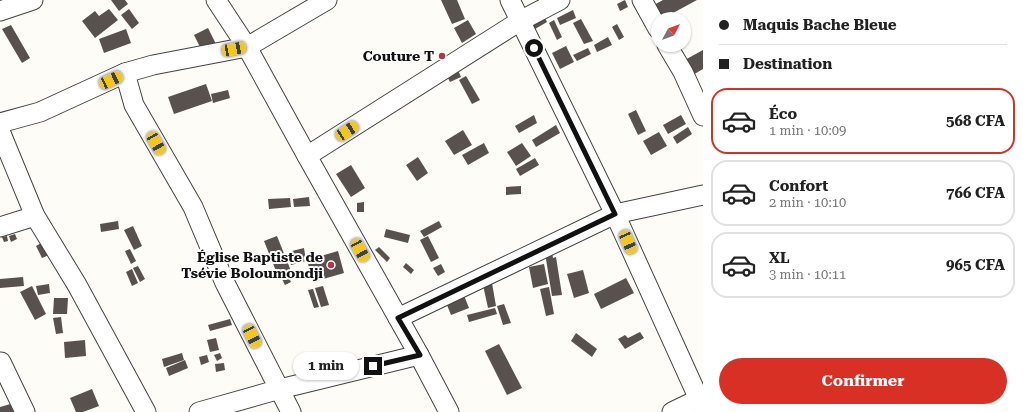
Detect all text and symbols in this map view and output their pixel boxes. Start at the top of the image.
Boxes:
north arrow [651,12,691,52]
map controls [651,12,691,52]
text: Maquis Bache Bleue [743,16,897,34]
route start [525,39,543,57]
car [221,41,247,57]
place label: Couture T [363,48,434,64]
marker: Couture T [437,51,447,61]
text: Destination [743,55,832,73]
car [98,69,124,91]
icon: car [721,103,757,139]
text: Éco [769,105,797,123]
text: 568 CFA [946,112,1005,130]
car [334,119,360,143]
text: 1 min · 10:09 [769,123,846,138]
car [145,130,167,156]
icon: car [721,175,757,211]
text: Confort [769,177,828,195]
text: 766 CFA [946,184,1005,202]
text: 2 min · 10:10 [769,195,846,210]
car [618,229,638,255]
car [349,237,371,263]
icon: car [721,247,757,283]
place label: Église Baptiste de Tsévie Boloumondji [181,249,323,281]
text: XL [769,249,790,267]
text: 965 CFA [946,256,1005,274]
marker: Église Baptiste de Tsévie Boloumondji [326,260,336,270]
text: 3 min · 10:11 [769,267,846,282]
car [241,323,263,349]
callout: 1 min [293,352,359,380]
route end [364,357,382,375]
text: 1 min [308,358,344,373]
button: Confirmer [719,358,1007,404]

